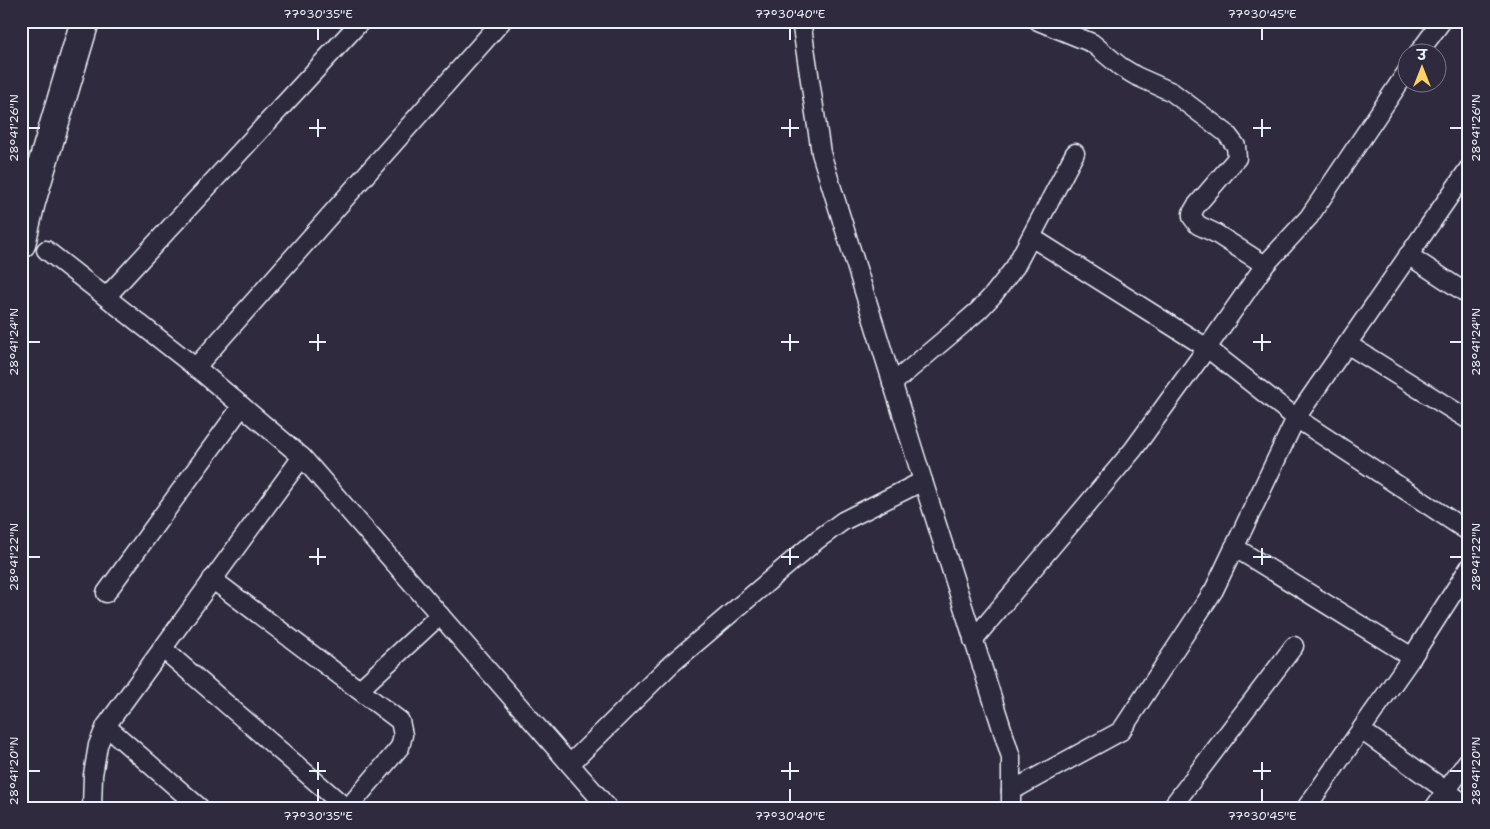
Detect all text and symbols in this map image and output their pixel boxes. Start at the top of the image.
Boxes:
text: 77°30'35"E [283,6,353,22]
text: 77°30'40"E [755,6,825,22]
text: 77°30'45"E [1227,6,1297,22]
north arrow [1398,42,1448,92]
text: उ [1415,46,1428,64]
text: 28°41'26"N [6,94,22,162]
text: 28°41'26"N [1468,94,1484,162]
text: 28°41'24"N [6,308,22,376]
text: 28°41'24"N [1468,308,1484,376]
text: 28°41'22"N [6,523,22,591]
text: 28°41'22"N [1468,523,1484,591]
text: 28°41'20"N [6,737,22,805]
text: 28°41'20"N [1468,737,1484,805]
text: 77°30'35"E [283,808,353,824]
text: 77°30'40"E [755,808,825,824]
text: 77°30'45"E [1227,808,1297,824]

